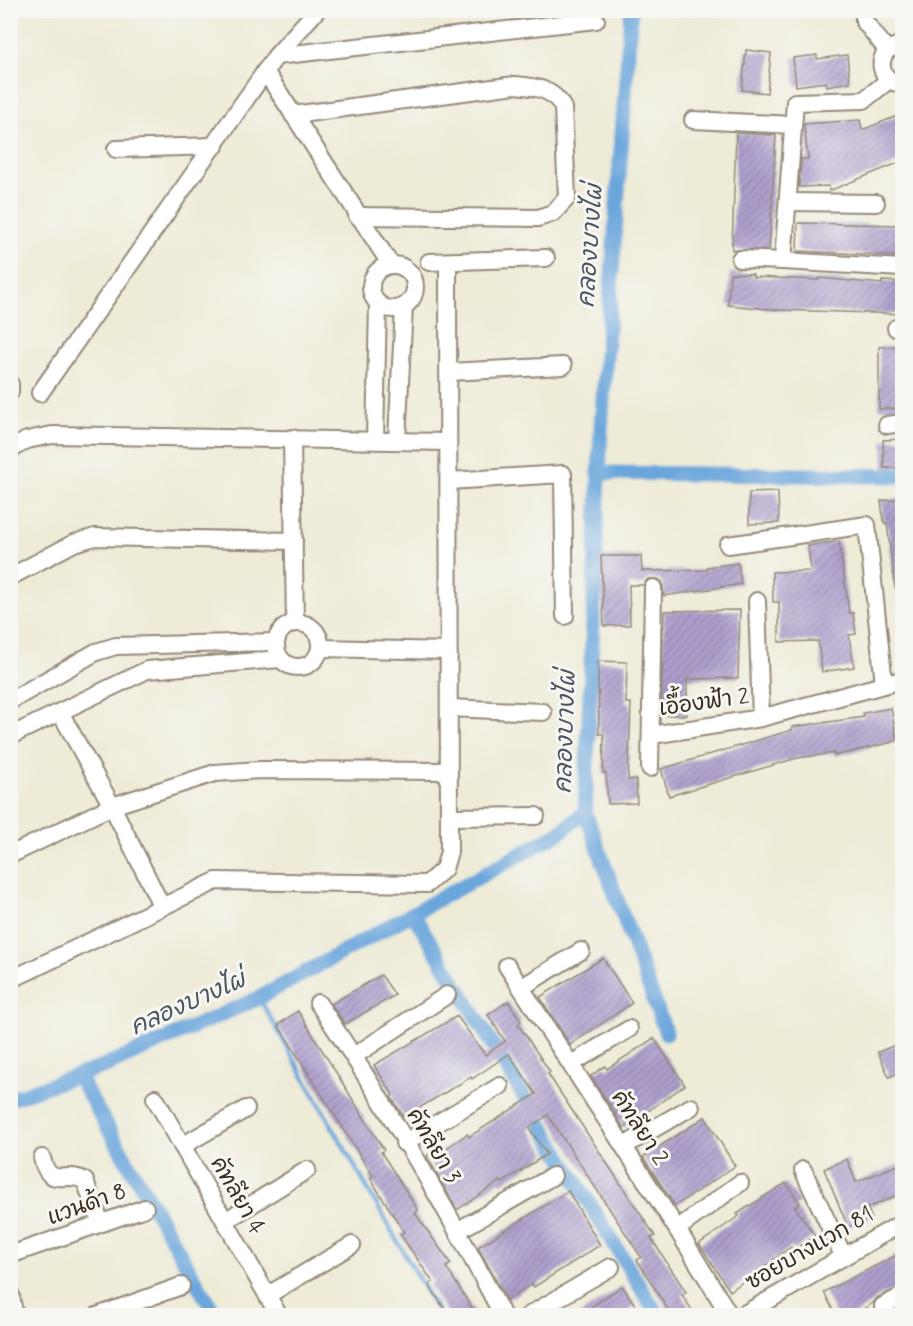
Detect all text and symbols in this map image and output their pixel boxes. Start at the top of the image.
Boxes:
water label: คลองบางไผ่ [569,179,611,309]
water label: คลองบางไผ่ [546,666,584,794]
street label: เอื้องฟ้า 2 [656,674,751,723]
water label: คลองบางไผ่ [125,961,254,1043]
street label: คัทลียา 2 [605,1085,674,1171]
street label: คัทลียา 3 [400,1103,467,1189]
street label: คัทลียา 4 [204,1151,271,1240]
street label: แวนด้า 8 [43,1176,130,1232]
street label: ซอยบางแวก 81 [741,1201,879,1297]

